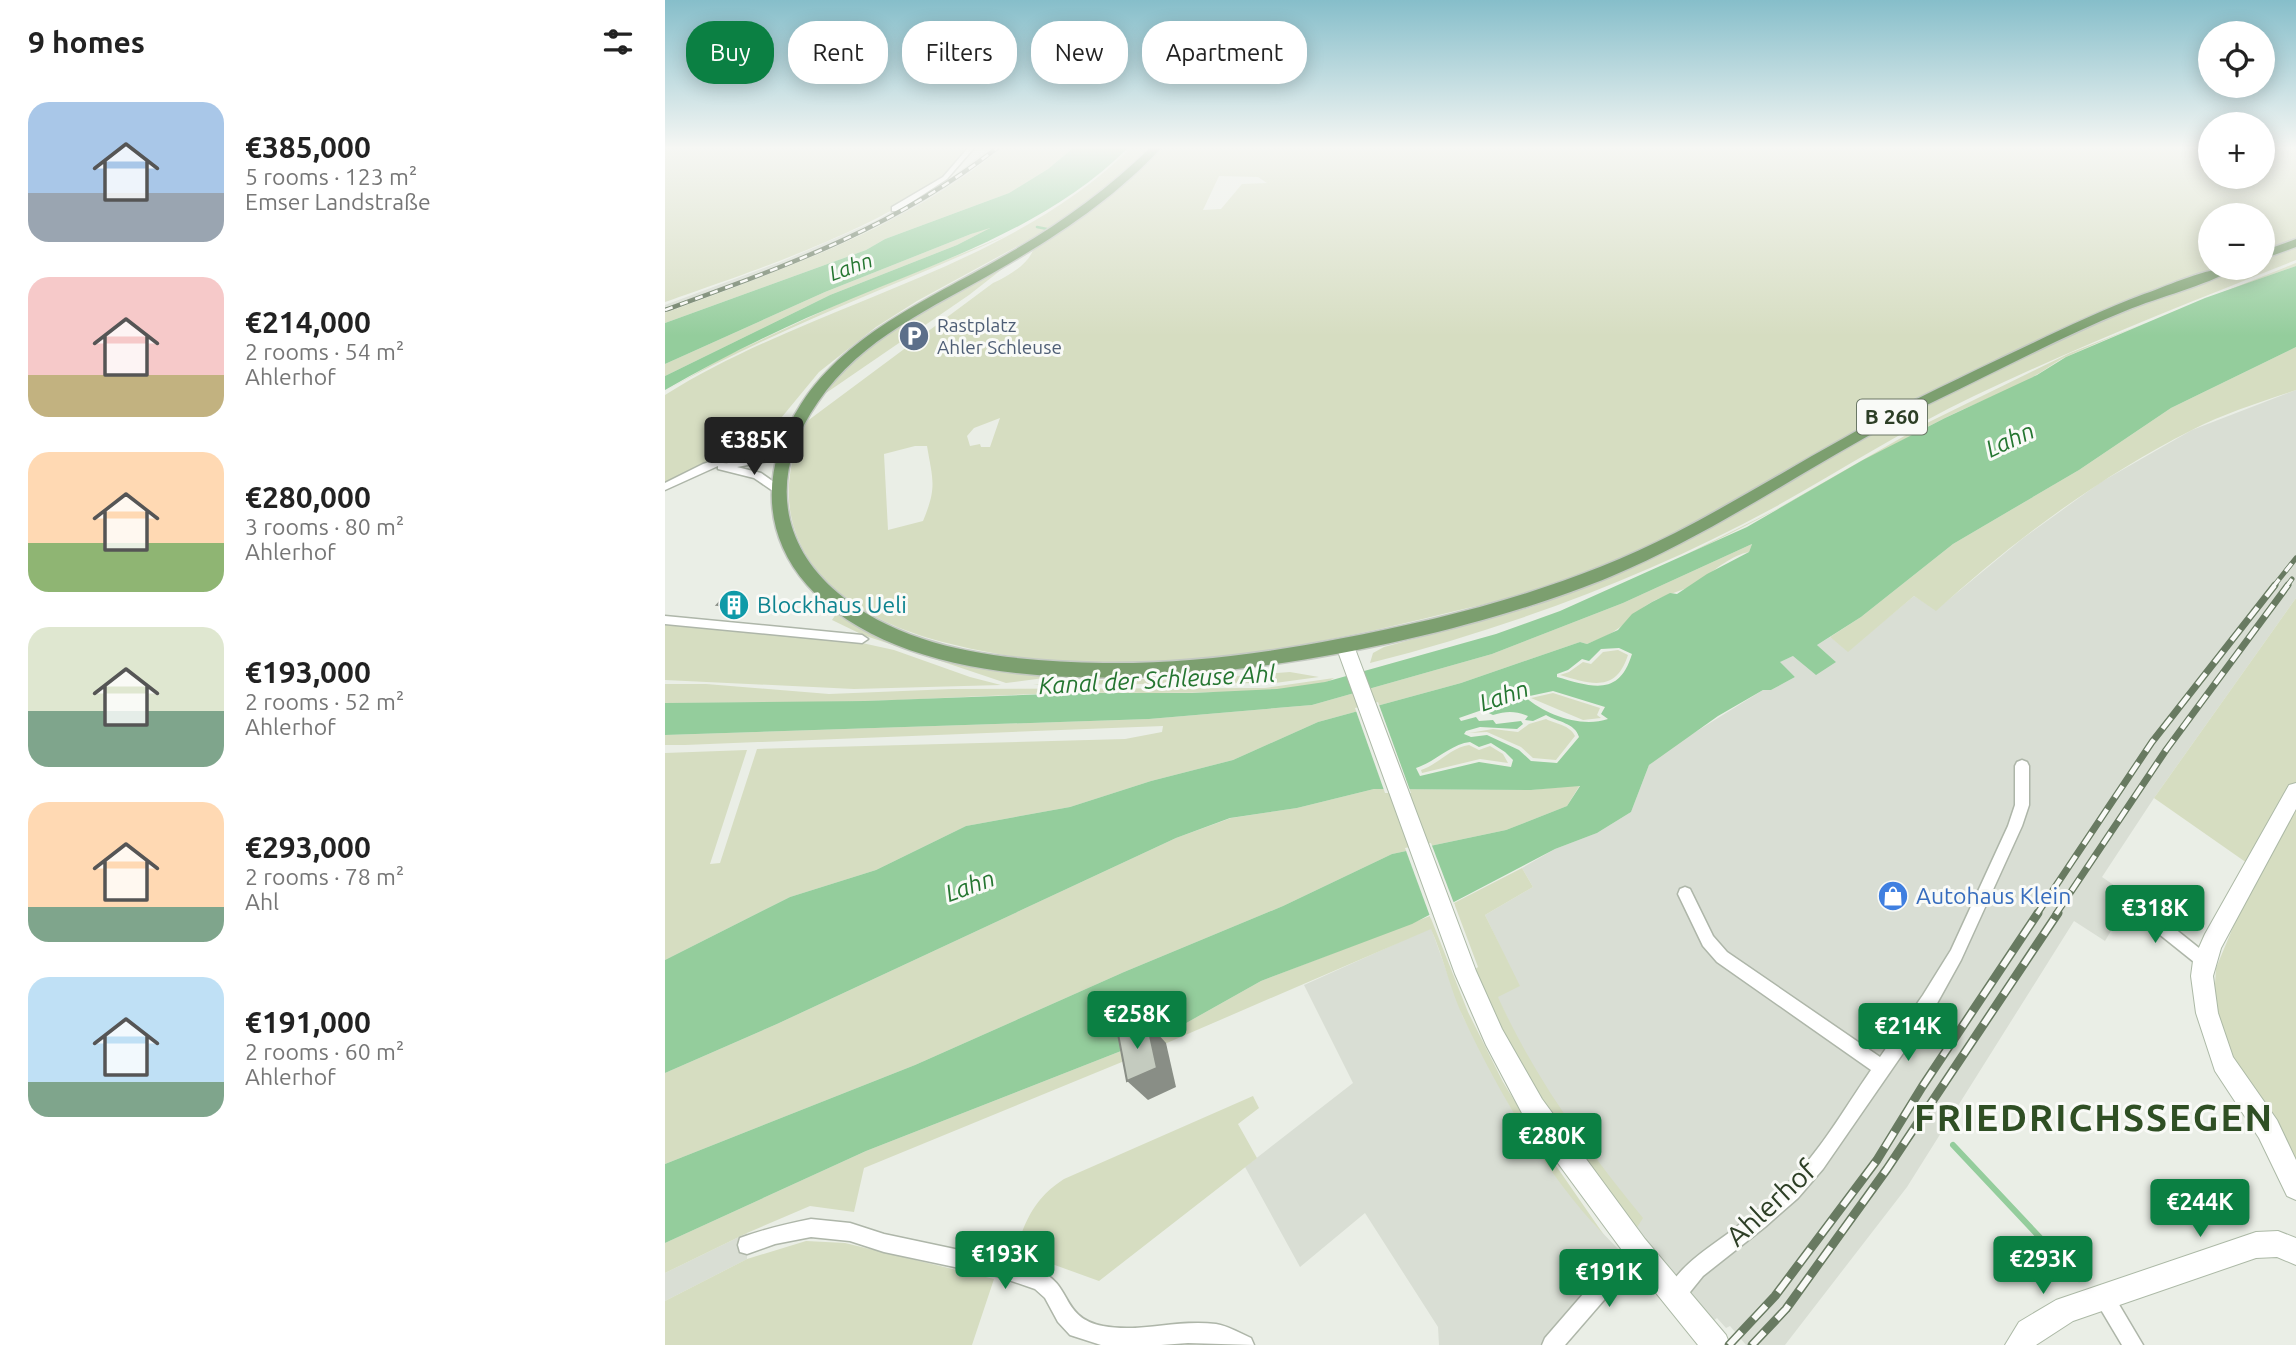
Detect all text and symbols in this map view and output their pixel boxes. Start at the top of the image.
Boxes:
chip: Buy [686,21,774,84]
chip: Rent [788,21,888,84]
chip: Filters [902,21,1017,84]
chip: New [1031,21,1128,84]
chip: Apartment [1142,21,1307,84]
map controls [2198,21,2275,280]
button: locate [2198,21,2275,98]
icon: filters [599,23,637,61]
text: 9 homes [28,25,145,59]
button: + [2198,112,2275,189]
icon: home [84,130,168,214]
text: €385,000 [245,130,371,164]
text: 5 rooms · 123 m² [245,164,417,189]
text: Emser Landstraße [245,189,431,214]
button: − [2198,203,2275,280]
water label: Lahn [826,247,876,285]
icon: home [84,305,168,389]
text: €214,000 [245,305,371,339]
place label: Rastplatz Ahler Schleuse [937,314,1062,358]
parking icon: Rastplatz Ahler Schleuse [897,319,931,353]
text: 2 rooms · 54 m² [245,339,404,364]
text: Ahlerhof [245,364,336,389]
road number: B 260 [1857,400,1927,434]
water label: Lahn [1981,417,2038,462]
pin: €385K [705,418,803,477]
text: €385K [720,427,788,452]
icon: home [84,480,168,564]
text: €280,000 [245,480,371,514]
text: 3 rooms · 80 m² [245,514,404,539]
text: Ahlerhof [245,539,336,564]
building icon: Blockhaus Ueli [717,588,751,622]
place label: Blockhaus Ueli [757,592,907,617]
icon: home [84,655,168,739]
text: €193,000 [245,655,371,689]
water label: Kanal der Schleuse Ahl [1038,660,1276,699]
water label: Lahn [1476,675,1532,717]
text: 2 rooms · 52 m² [245,689,404,714]
text: Ahlerhof [245,714,336,739]
icon: home [84,830,168,914]
text: €293,000 [245,830,371,864]
text: 2 rooms · 78 m² [245,864,404,889]
water label: Lahn [941,864,998,907]
shop icon: Autohaus Klein [1876,879,1910,913]
place label: Autohaus Klein [1916,883,2071,908]
pin: €318K [2106,886,2204,945]
text: Ahl [245,889,279,914]
text: €318K [2121,895,2189,920]
pin: €258K [1088,992,1186,1051]
text: €258K [1103,1001,1171,1026]
pin: €214K [1859,1004,1957,1063]
icon: home [84,1005,168,1089]
text: €191,000 [245,1005,371,1039]
text: €214K [1874,1013,1942,1038]
text: 2 rooms · 60 m² [245,1039,404,1064]
text: Ahlerhof [245,1064,336,1089]
district label: FRIEDRICHSSEGEN [1914,1097,2274,1138]
pin: €280K [1503,1114,1601,1173]
text: €280K [1518,1123,1586,1148]
street label: Ahlerhof [1720,1153,1822,1252]
pin: €244K [2151,1180,2249,1239]
text: €244K [2166,1189,2234,1214]
pin: €193K [956,1232,1054,1291]
pin: €293K [1994,1236,2092,1296]
text: €193K [971,1241,1039,1266]
text: €293K [2009,1246,2077,1271]
pin: €191K [1560,1250,1658,1309]
text: €191K [1575,1259,1643,1284]

